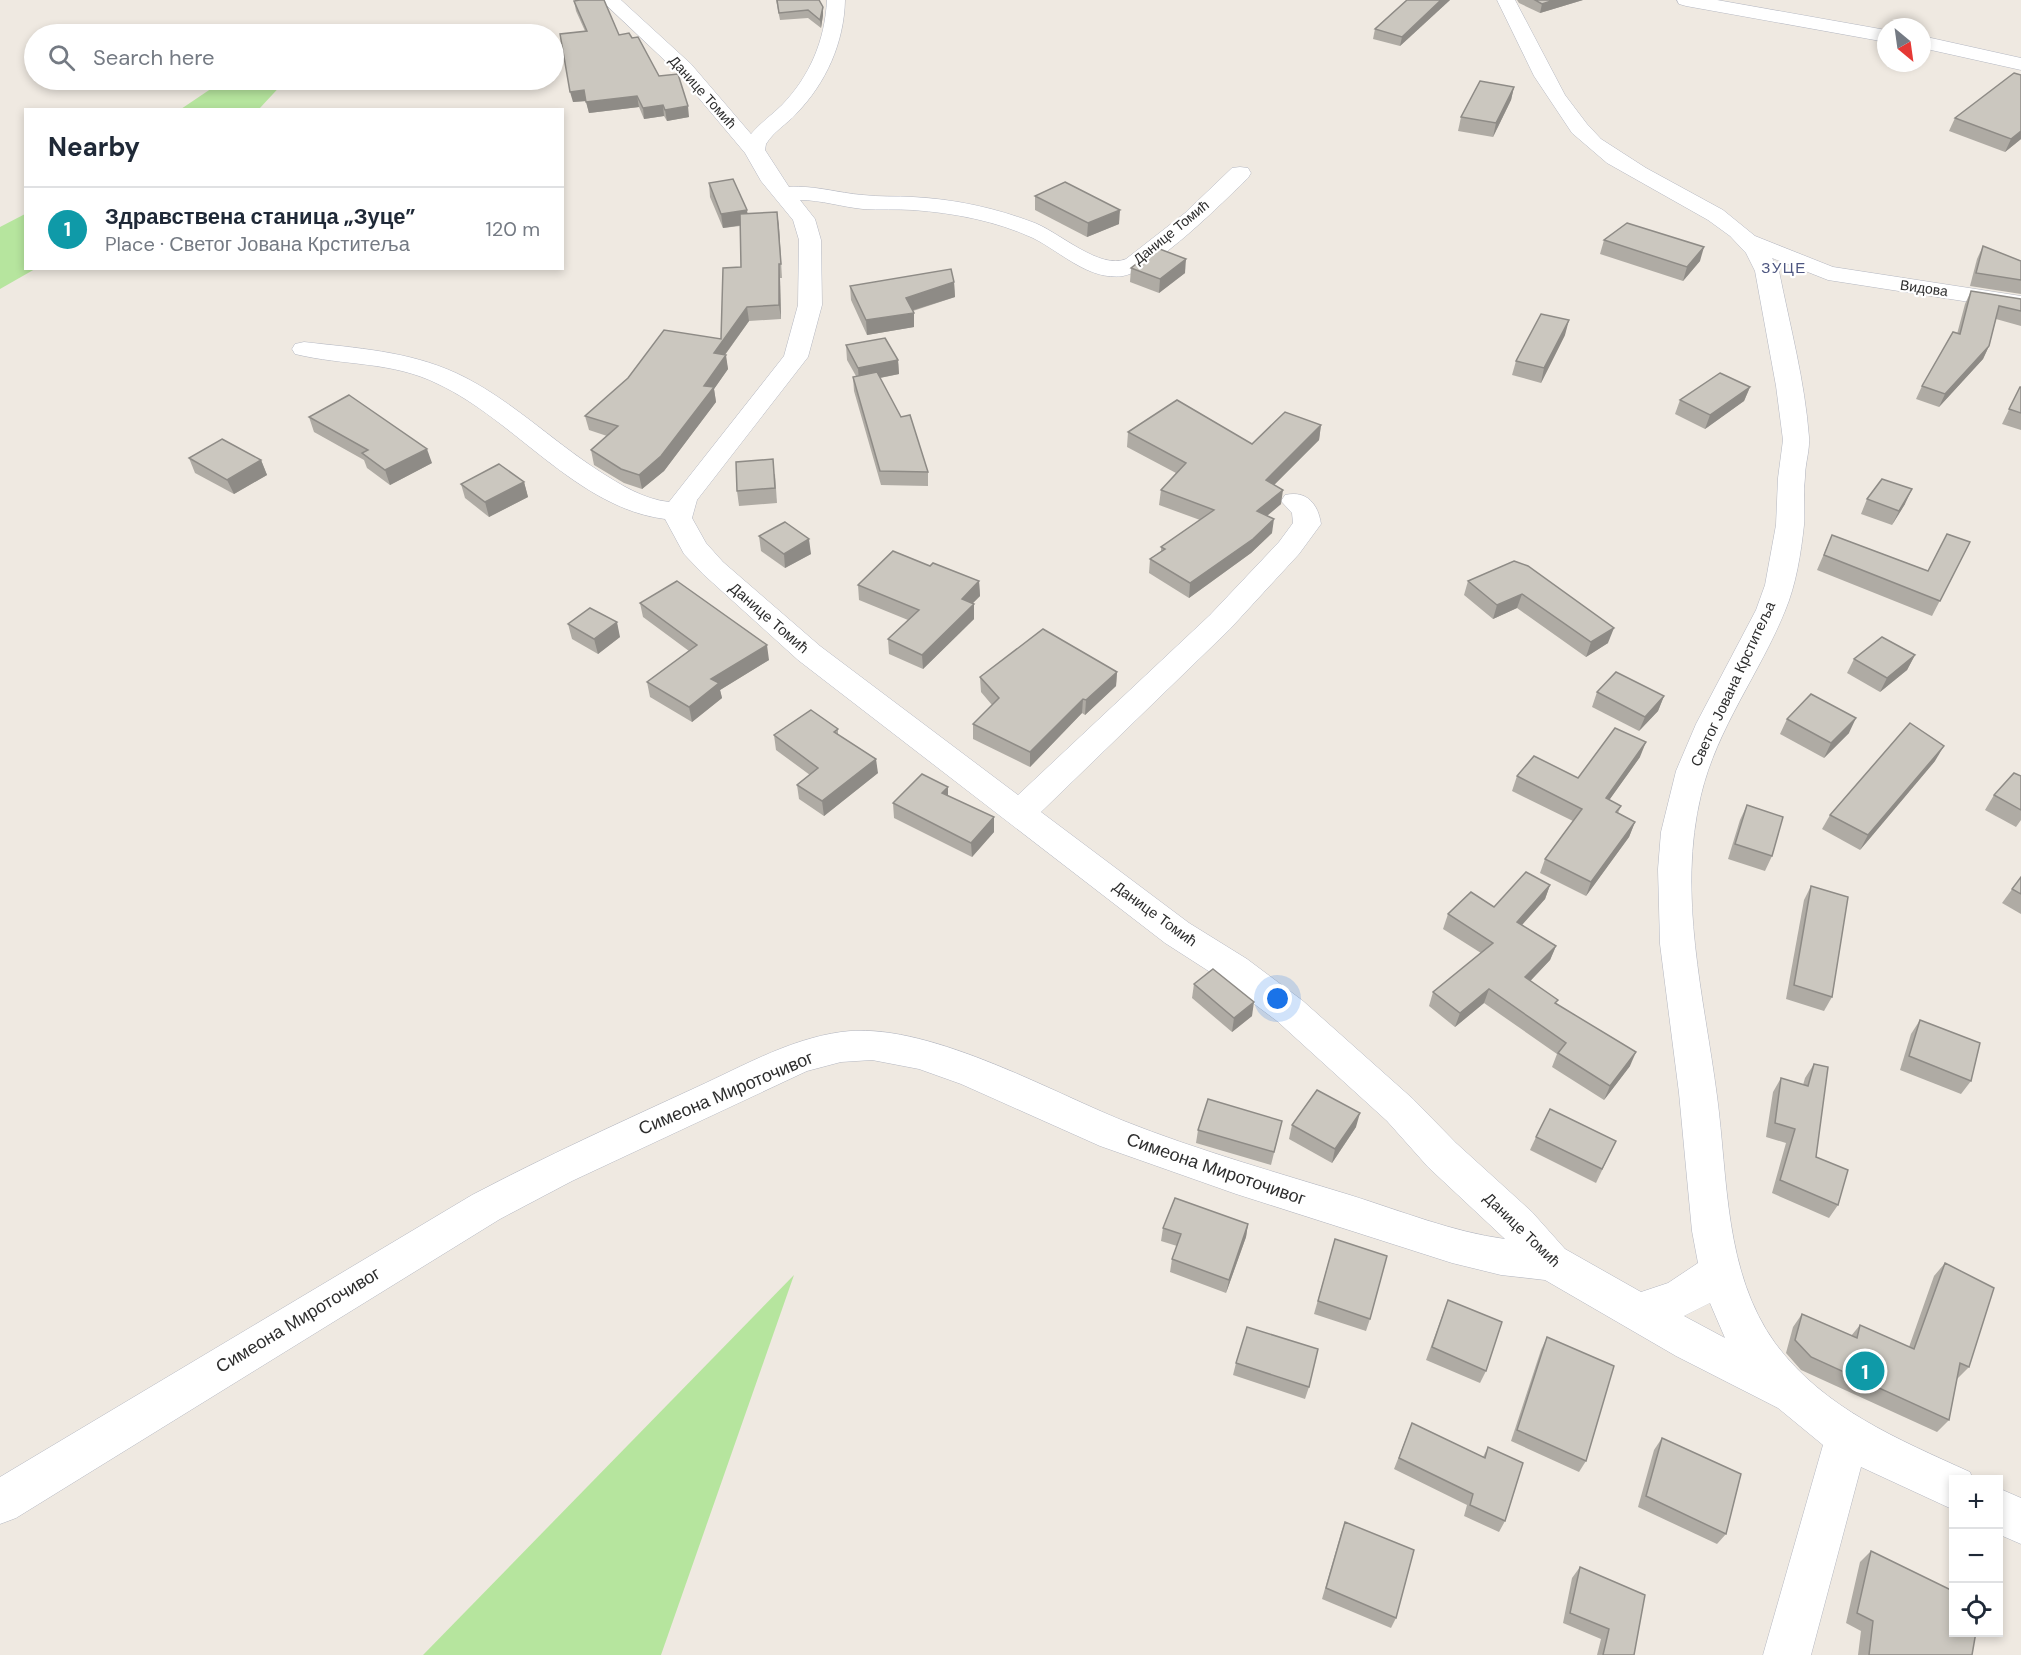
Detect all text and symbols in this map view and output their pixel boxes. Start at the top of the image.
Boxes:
north arrow [1877,18,1931,72]
search box [24,24,564,90]
icon: search [45,41,78,74]
text: Search here [93,43,214,72]
street label: Данице Томић [665,52,741,132]
text: Nearby [48,130,140,164]
street label: Данице Томић [1129,196,1213,268]
text: Здравствена станица „Зуце” [105,202,416,231]
text: 1 [64,216,71,242]
text: 120 m [486,216,540,242]
text: Place · Светог Јована Крститеља [105,231,410,257]
district label: ЗУЦЕ [1761,258,1807,278]
street label: Видова [1899,276,1949,300]
street label: Данице Томић [725,578,813,658]
street label: Светог Јована Крститеља [1686,597,1780,770]
street label: Данице Томић [1109,877,1201,951]
your location [1263,984,1292,1013]
street label: Симеона Мироточивог [635,1045,818,1141]
street label: Симеона Мироточивог [1123,1127,1309,1211]
street label: Данице Томић [1479,1188,1565,1272]
street label: Симеона Мироточивог [211,1261,385,1379]
pin: 1 [1846,1348,1884,1394]
map controls [1949,1475,2003,1637]
button: + [1949,1475,2003,1529]
button: − [1949,1529,2003,1583]
button: locate [1949,1583,2003,1637]

